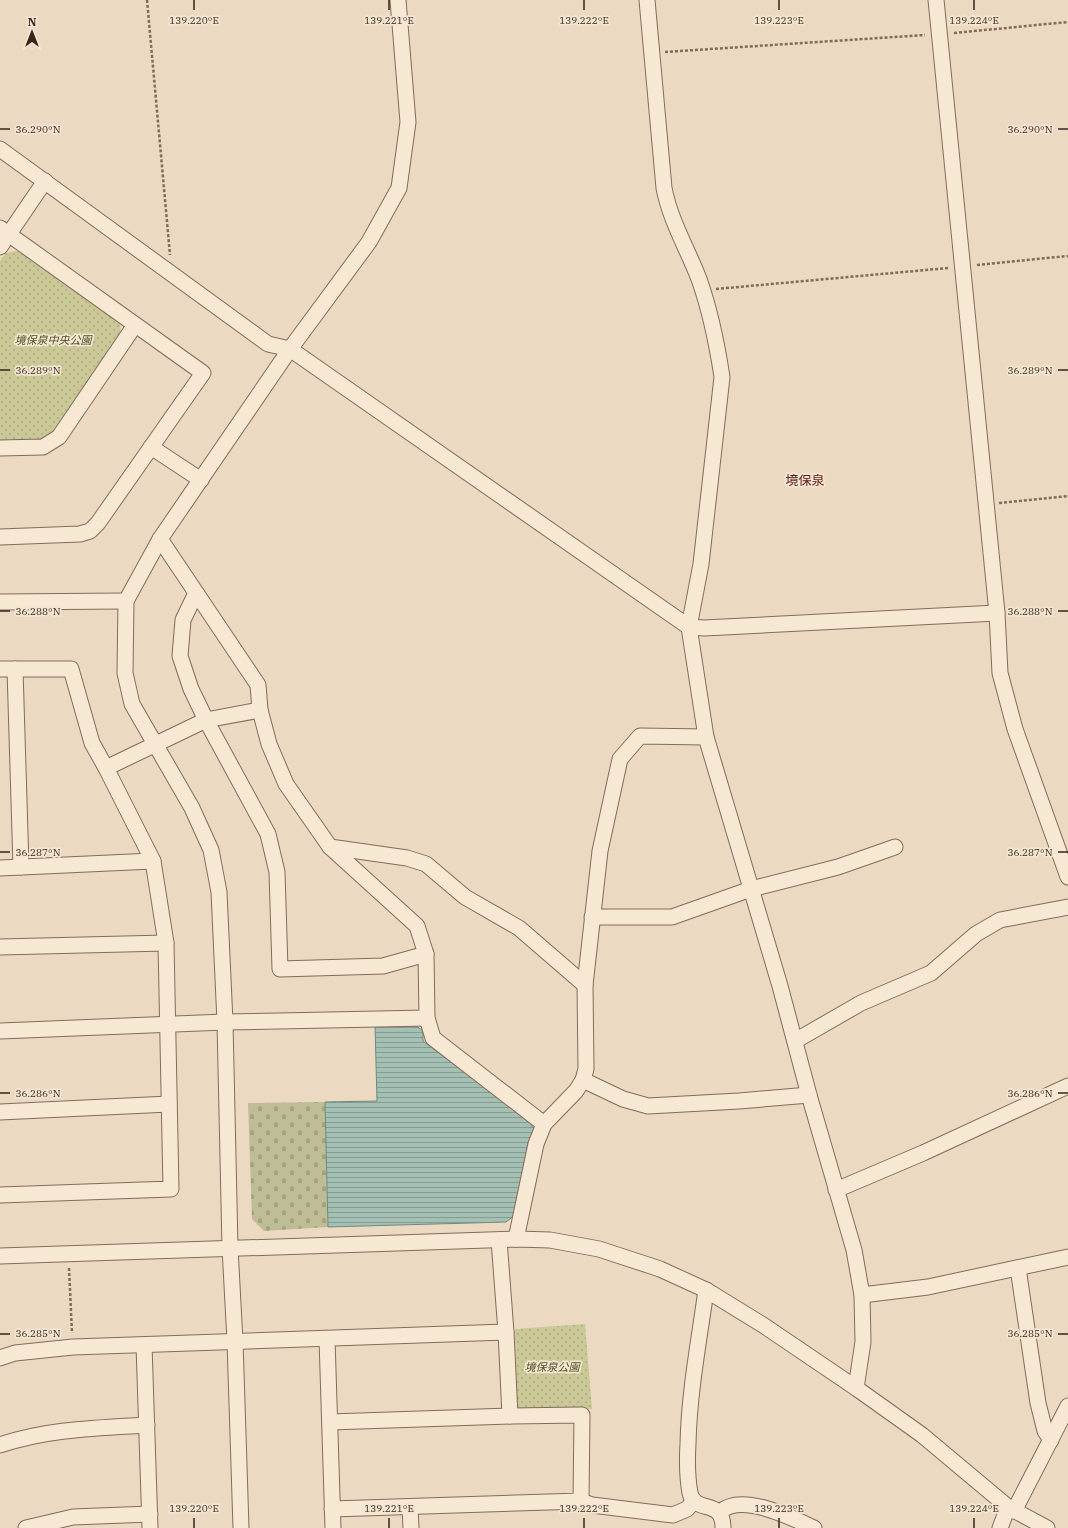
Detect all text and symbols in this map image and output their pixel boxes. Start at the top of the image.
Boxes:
north arrow [12,12,52,52]
text: 139.220°E [169,14,219,27]
text: 139.221°E [364,14,414,27]
text: 139.222°E [559,14,609,27]
text: 139.223°E [754,14,804,27]
text: 139.224°E [949,14,999,27]
text: N [28,15,37,29]
text: 36.290°N [15,123,61,136]
text: 36.290°N [1007,123,1053,136]
park label: 境保泉中央公園 [15,333,93,347]
text: 36.289°N [15,364,61,377]
text: 36.289°N [1007,364,1053,377]
district label: 境保泉 [785,472,825,489]
text: 36.288°N [15,605,61,618]
text: 36.288°N [1007,605,1053,618]
text: 36.287°N [15,846,61,859]
text: 36.287°N [1007,846,1053,859]
text: 36.286°N [15,1087,61,1100]
text: 36.286°N [1007,1087,1053,1100]
text: 36.285°N [15,1327,61,1340]
text: 36.285°N [1007,1327,1053,1340]
park label: 境保泉公園 [525,1360,581,1374]
text: 139.220°E [169,1502,219,1515]
text: 139.221°E [364,1502,414,1515]
text: 139.222°E [559,1502,609,1515]
text: 139.223°E [754,1502,804,1515]
text: 139.224°E [949,1502,999,1515]

